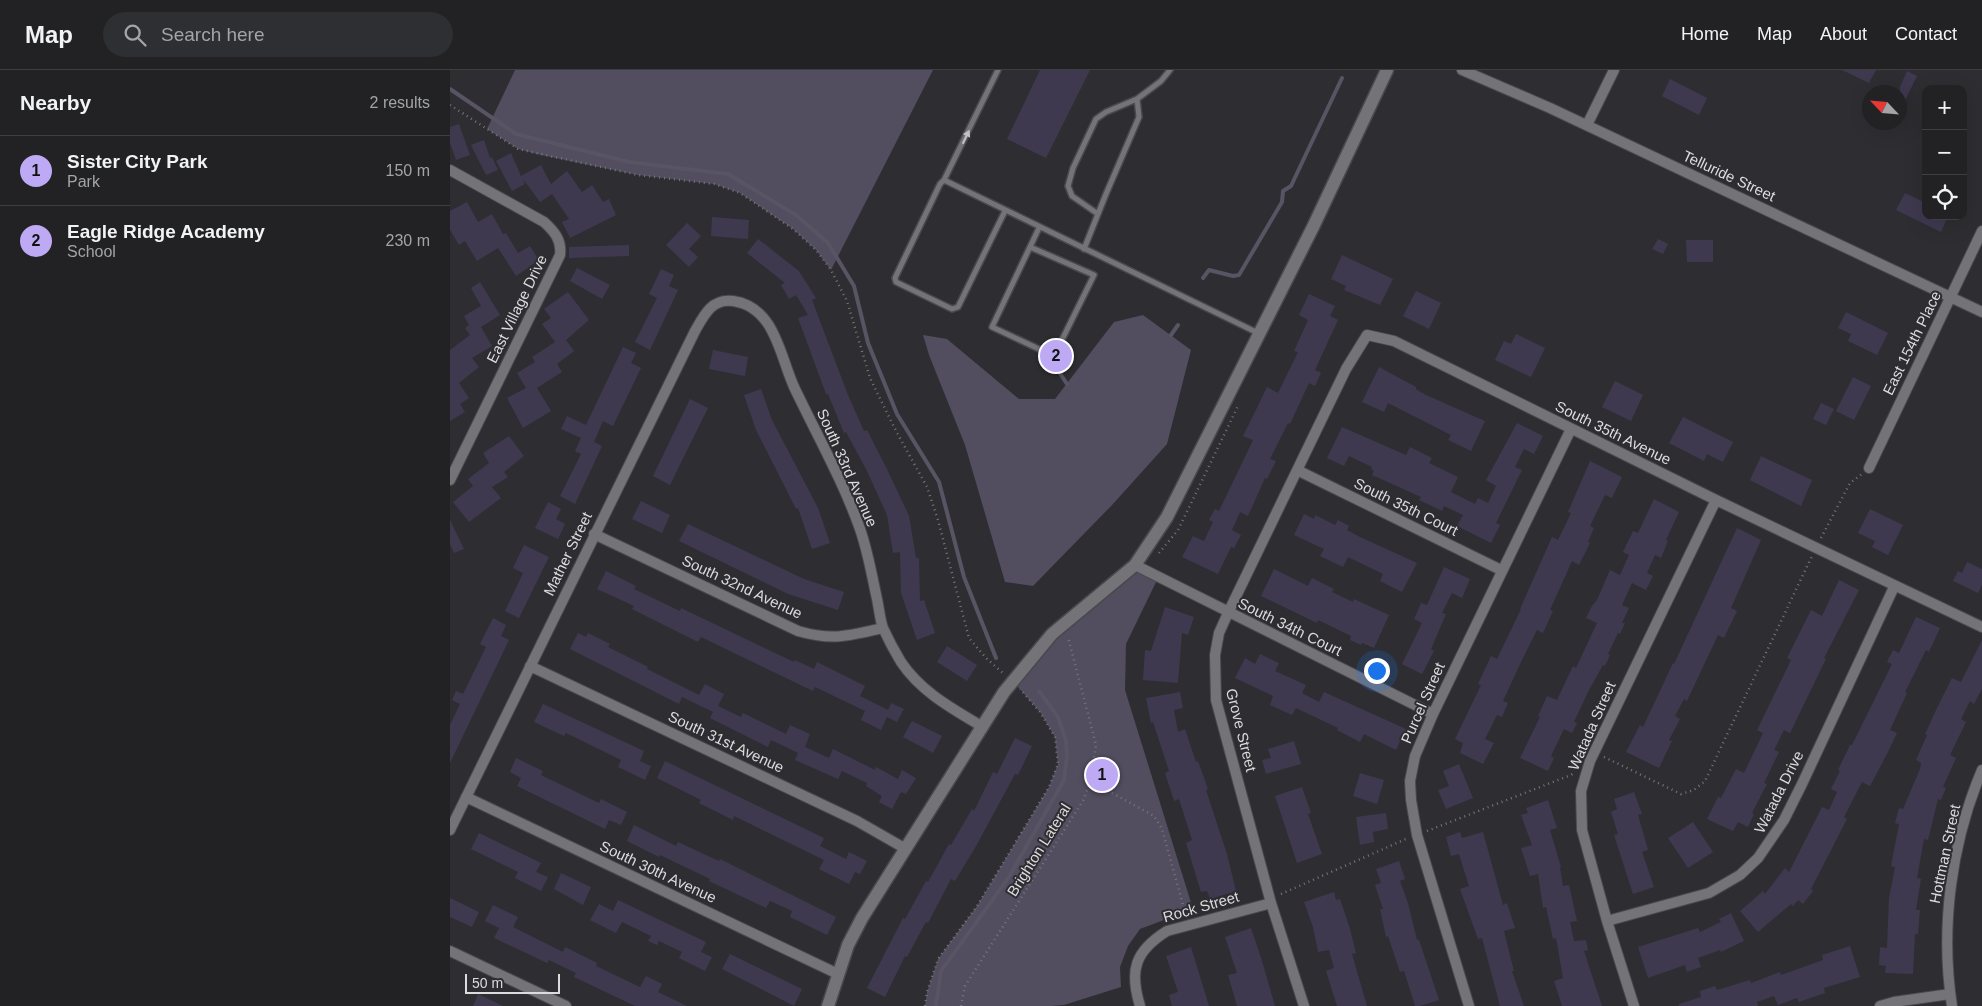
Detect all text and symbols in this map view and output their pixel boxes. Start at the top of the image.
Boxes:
search box [103,12,453,57]
text: Map [25,21,73,48]
icon: search [121,21,149,49]
text: Search here [161,24,265,45]
text: Home [1681,24,1729,44]
text: Map [1757,24,1792,44]
text: About [1820,24,1867,44]
text: Contact [1895,24,1957,44]
north arrow [1862,85,1907,130]
map controls [1922,85,1967,220]
button: + [1922,85,1967,130]
text: Nearby [20,91,91,114]
text: 2 results [370,94,430,111]
one-way arrow [961,129,970,144]
button: − [1922,130,1967,175]
street label: Telluride Street [1680,147,1779,205]
text: Sister City Park [67,151,207,172]
text: 1 [32,162,40,179]
text: 150 m [386,162,430,179]
text: Park [67,173,100,190]
button: locate [1922,175,1967,220]
text: Eagle Ridge Academy [67,221,265,242]
text: 2 [32,232,40,249]
text: 230 m [386,232,430,249]
text: School [67,243,116,260]
street label: East Village Drive [483,252,550,366]
street label: East 154th Place [1879,288,1944,397]
pin: 2 [1040,337,1072,375]
street label: South 35th Avenue [1553,397,1674,468]
street label: South 33rd Avenue [814,406,881,529]
street label: South 35th Court [1352,474,1462,539]
street label: Mather Street [540,508,595,598]
street label: South 32nd Avenue [679,551,805,622]
street label: South 34th Court [1236,594,1346,659]
your location [1364,658,1390,684]
street label: Purcel Street [1397,659,1448,746]
street label: Watada Street [1564,678,1619,773]
street label: Grove Street [1223,687,1260,774]
street label: South 31st Avenue [666,707,787,776]
street label: Watada Drive [1750,748,1807,836]
pin: 1 [1086,756,1118,794]
street label: Brighton Lateral [1003,800,1074,899]
street label: Hottman Street [1926,802,1963,905]
street label: South 30th Avenue [597,837,719,906]
street label: Rock Street [1161,887,1242,925]
scale bar [465,971,560,994]
text: 50 m [472,975,503,991]

